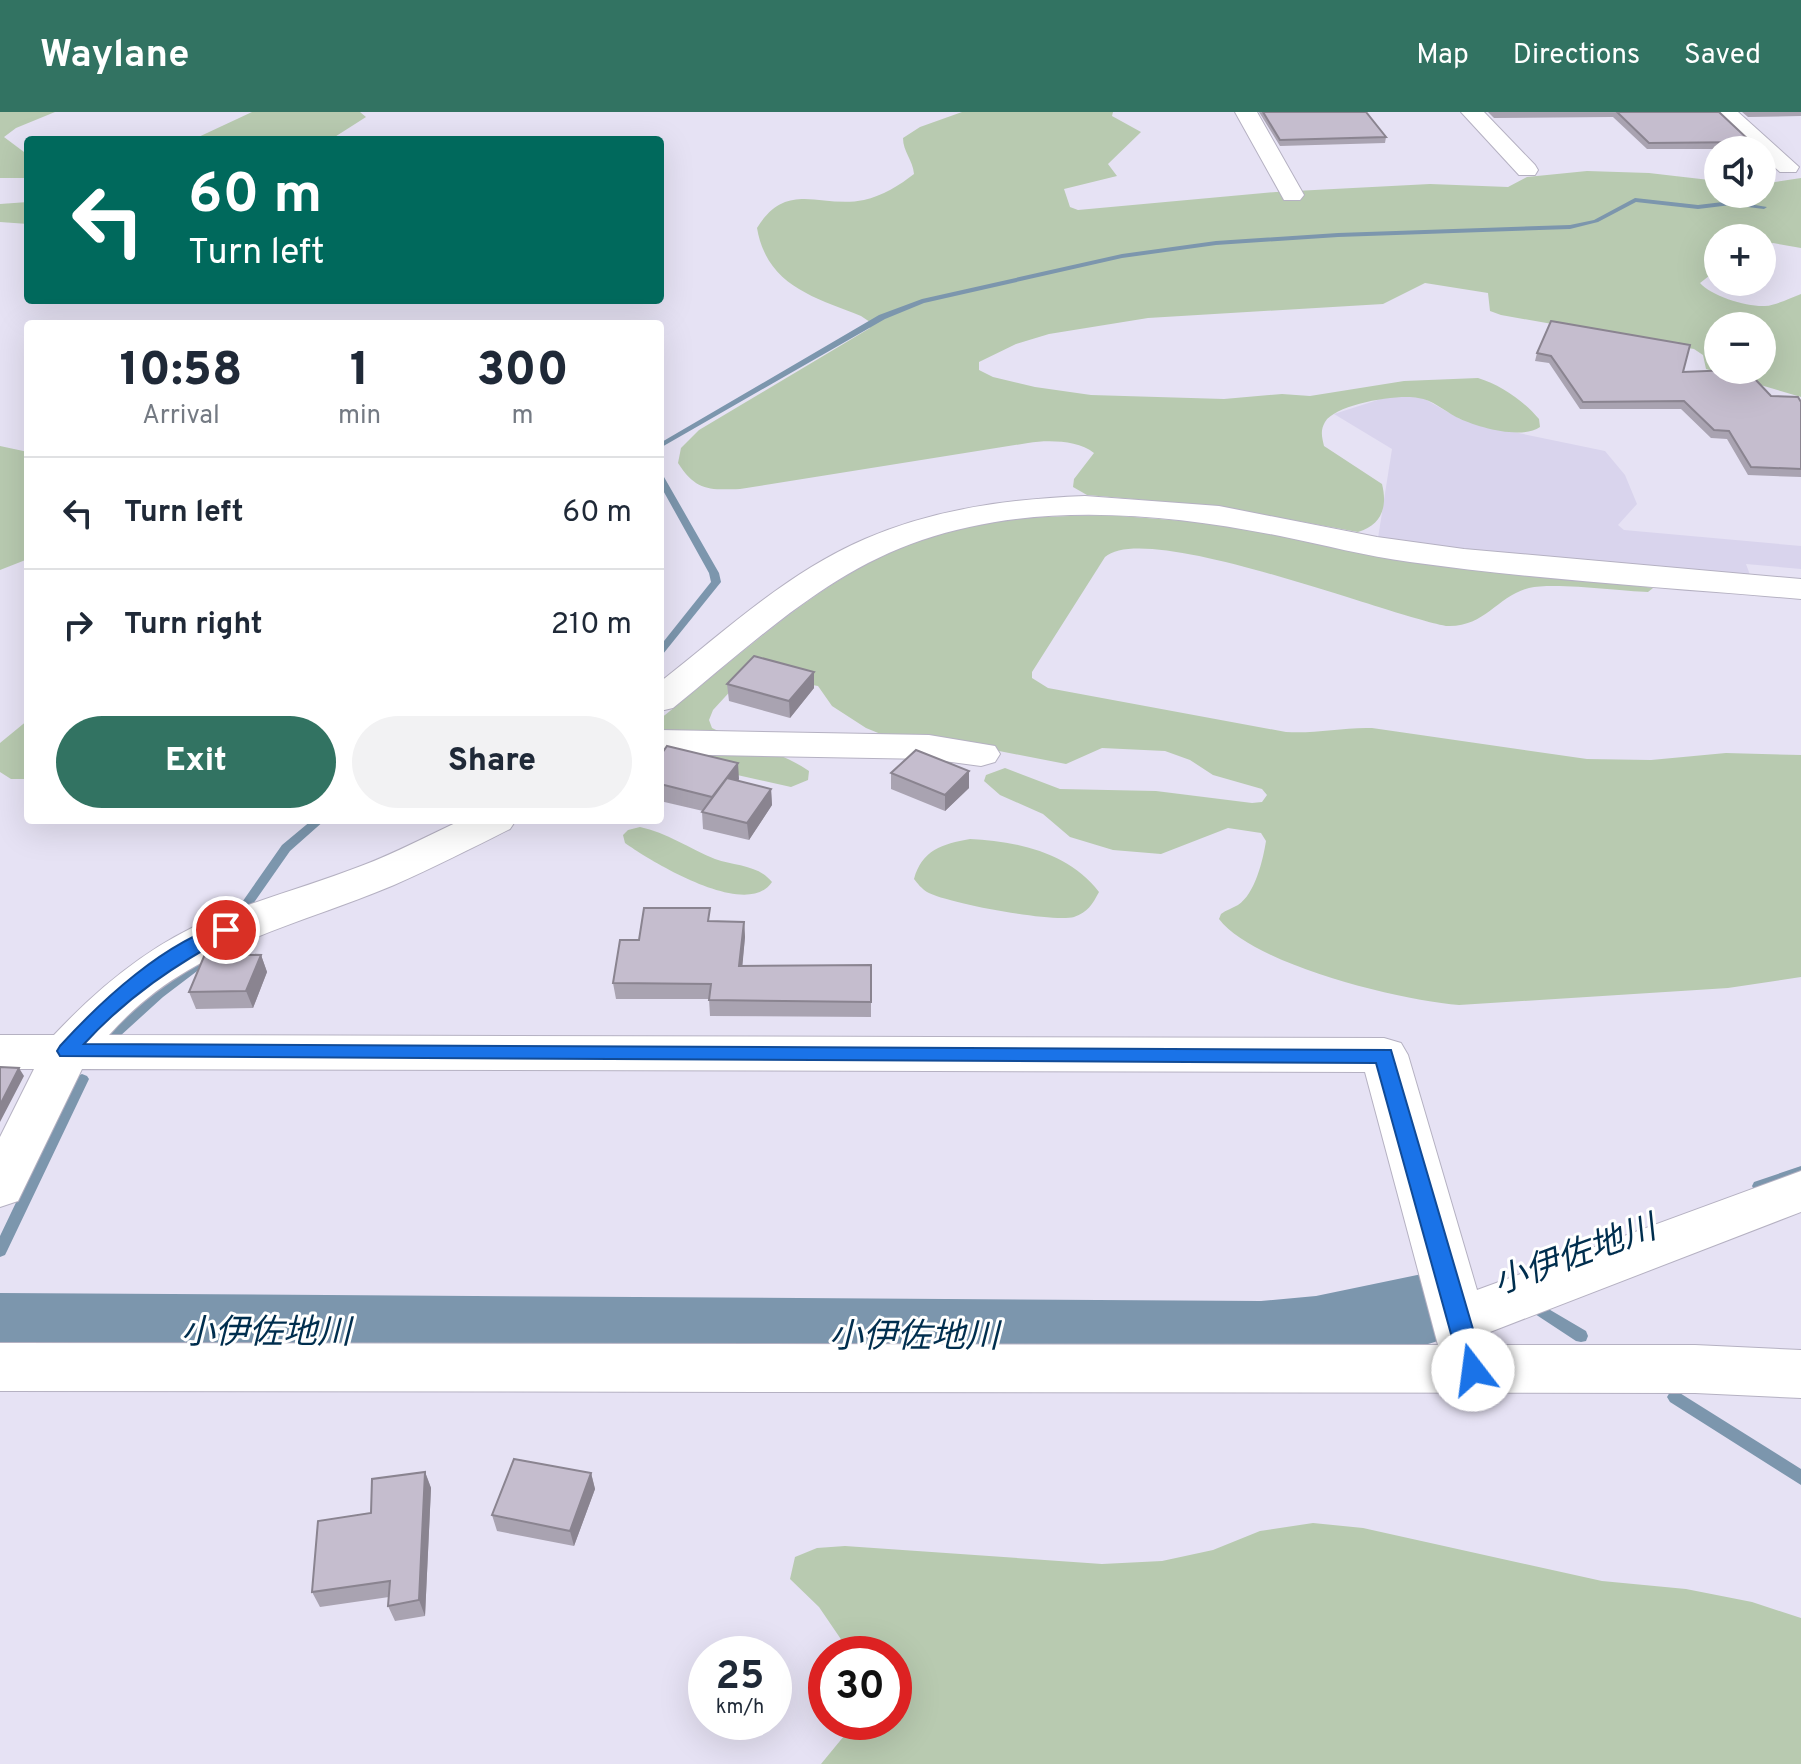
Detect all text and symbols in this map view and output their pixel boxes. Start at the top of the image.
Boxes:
text: Waylane [40,32,189,81]
text: Map [1416,38,1469,74]
text: Directions [1513,38,1640,74]
text: Saved [1684,38,1761,74]
map controls [1704,136,1776,384]
button: sound [1704,136,1776,208]
text: 60 m [188,162,322,232]
icon: left [56,168,160,272]
button: + [1704,224,1776,296]
text: Turn left [188,231,325,277]
button: − [1704,312,1776,384]
text: 10:58 [119,342,242,402]
text: 1 [350,342,369,402]
text: 300 [477,342,569,402]
text: Arrival [142,400,220,433]
text: min [338,400,381,433]
text: m [512,400,534,433]
icon: left [56,491,100,535]
text: Turn left [124,495,244,532]
text: 60 m [562,495,632,532]
icon: right [56,603,100,647]
text: Turn right [124,607,262,644]
text: 210 m [551,607,632,644]
button: Exit [56,716,336,808]
button: Share [352,716,632,808]
pin [192,896,260,964]
icon: arrive [204,908,248,952]
water label: 小伊佐地川 [1488,1207,1665,1307]
water label: 小伊佐地川 [181,1313,354,1356]
water label: 小伊佐地川 [829,1317,1002,1360]
position arrow [1431,1328,1515,1412]
speed limit sign: 30 [808,1636,912,1740]
text: 25 [716,1653,764,1703]
text: km/h [716,1695,764,1721]

